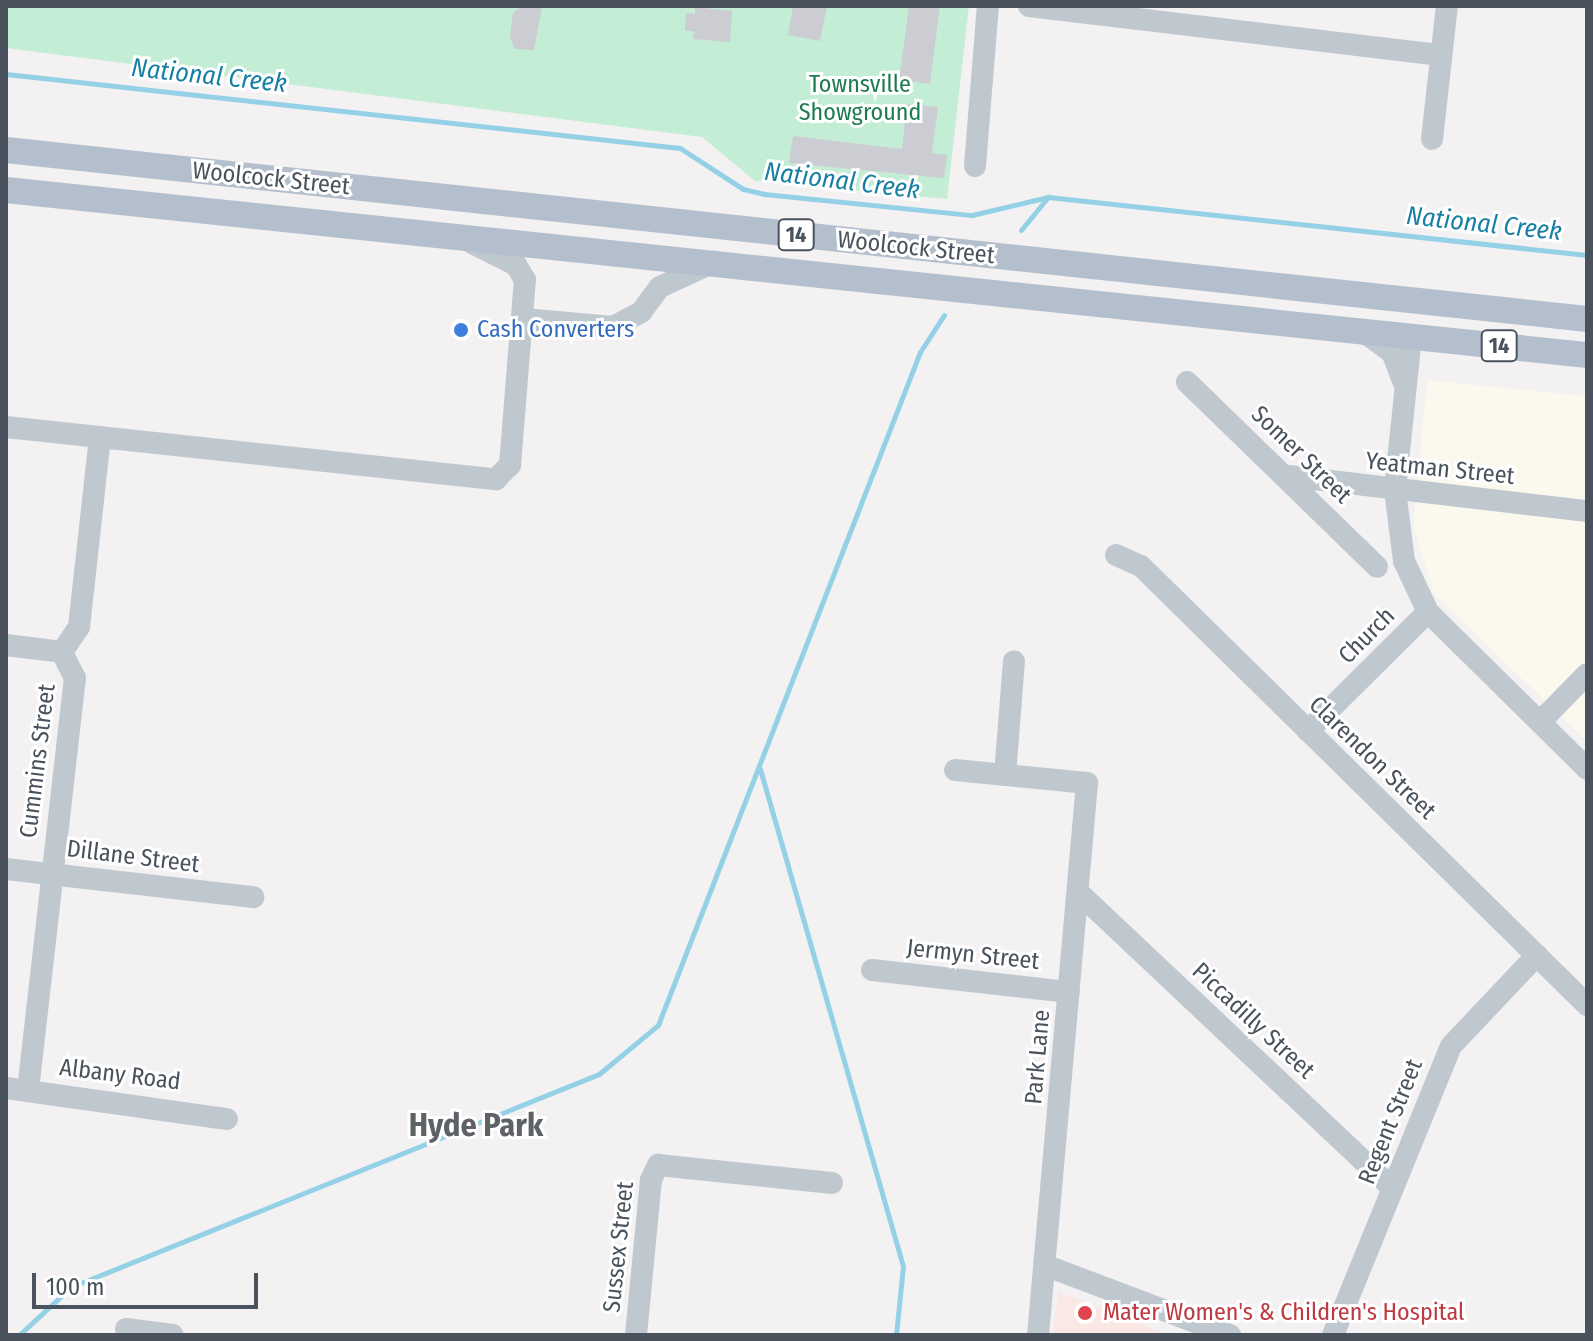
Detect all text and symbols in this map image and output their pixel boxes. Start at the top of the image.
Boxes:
water label: National Creek [130,52,288,100]
park label: Townsville Showground [799,71,921,127]
street label: Woolcock Street [191,156,351,202]
water label: National Creek [763,156,921,206]
water label: National Creek [1405,200,1563,248]
road number: 14 [776,217,816,253]
street label: Woolcock Street [836,225,996,271]
place label: Cash Converters [477,316,634,344]
marker: Cash Converters [452,321,470,339]
road number: 14 [1479,328,1519,364]
street label: Somer Street [1245,400,1357,510]
street label: Yeatman Street [1364,447,1516,491]
street label: Church [1333,602,1401,670]
street label: Cummins Street [14,682,62,840]
street label: Clarendon Street [1303,690,1441,826]
street label: Dillane Street [65,835,201,879]
street label: Jermyn Street [905,934,1041,976]
street label: Piccadilly Street [1186,957,1320,1085]
street label: Park Lane [1020,1008,1056,1106]
street label: Albany Road [58,1053,182,1097]
street label: Regent Street [1353,1055,1429,1189]
district label: Hyde Park [409,1106,543,1144]
street label: Sussex Street [598,1180,640,1314]
scale bar [36,1257,262,1307]
text: 100 m [46,1273,104,1301]
place label: Mater Women's & Children's Hospital [1103,1299,1464,1327]
marker: Mater Women's & Children's Hospital [1074,1302,1096,1324]

